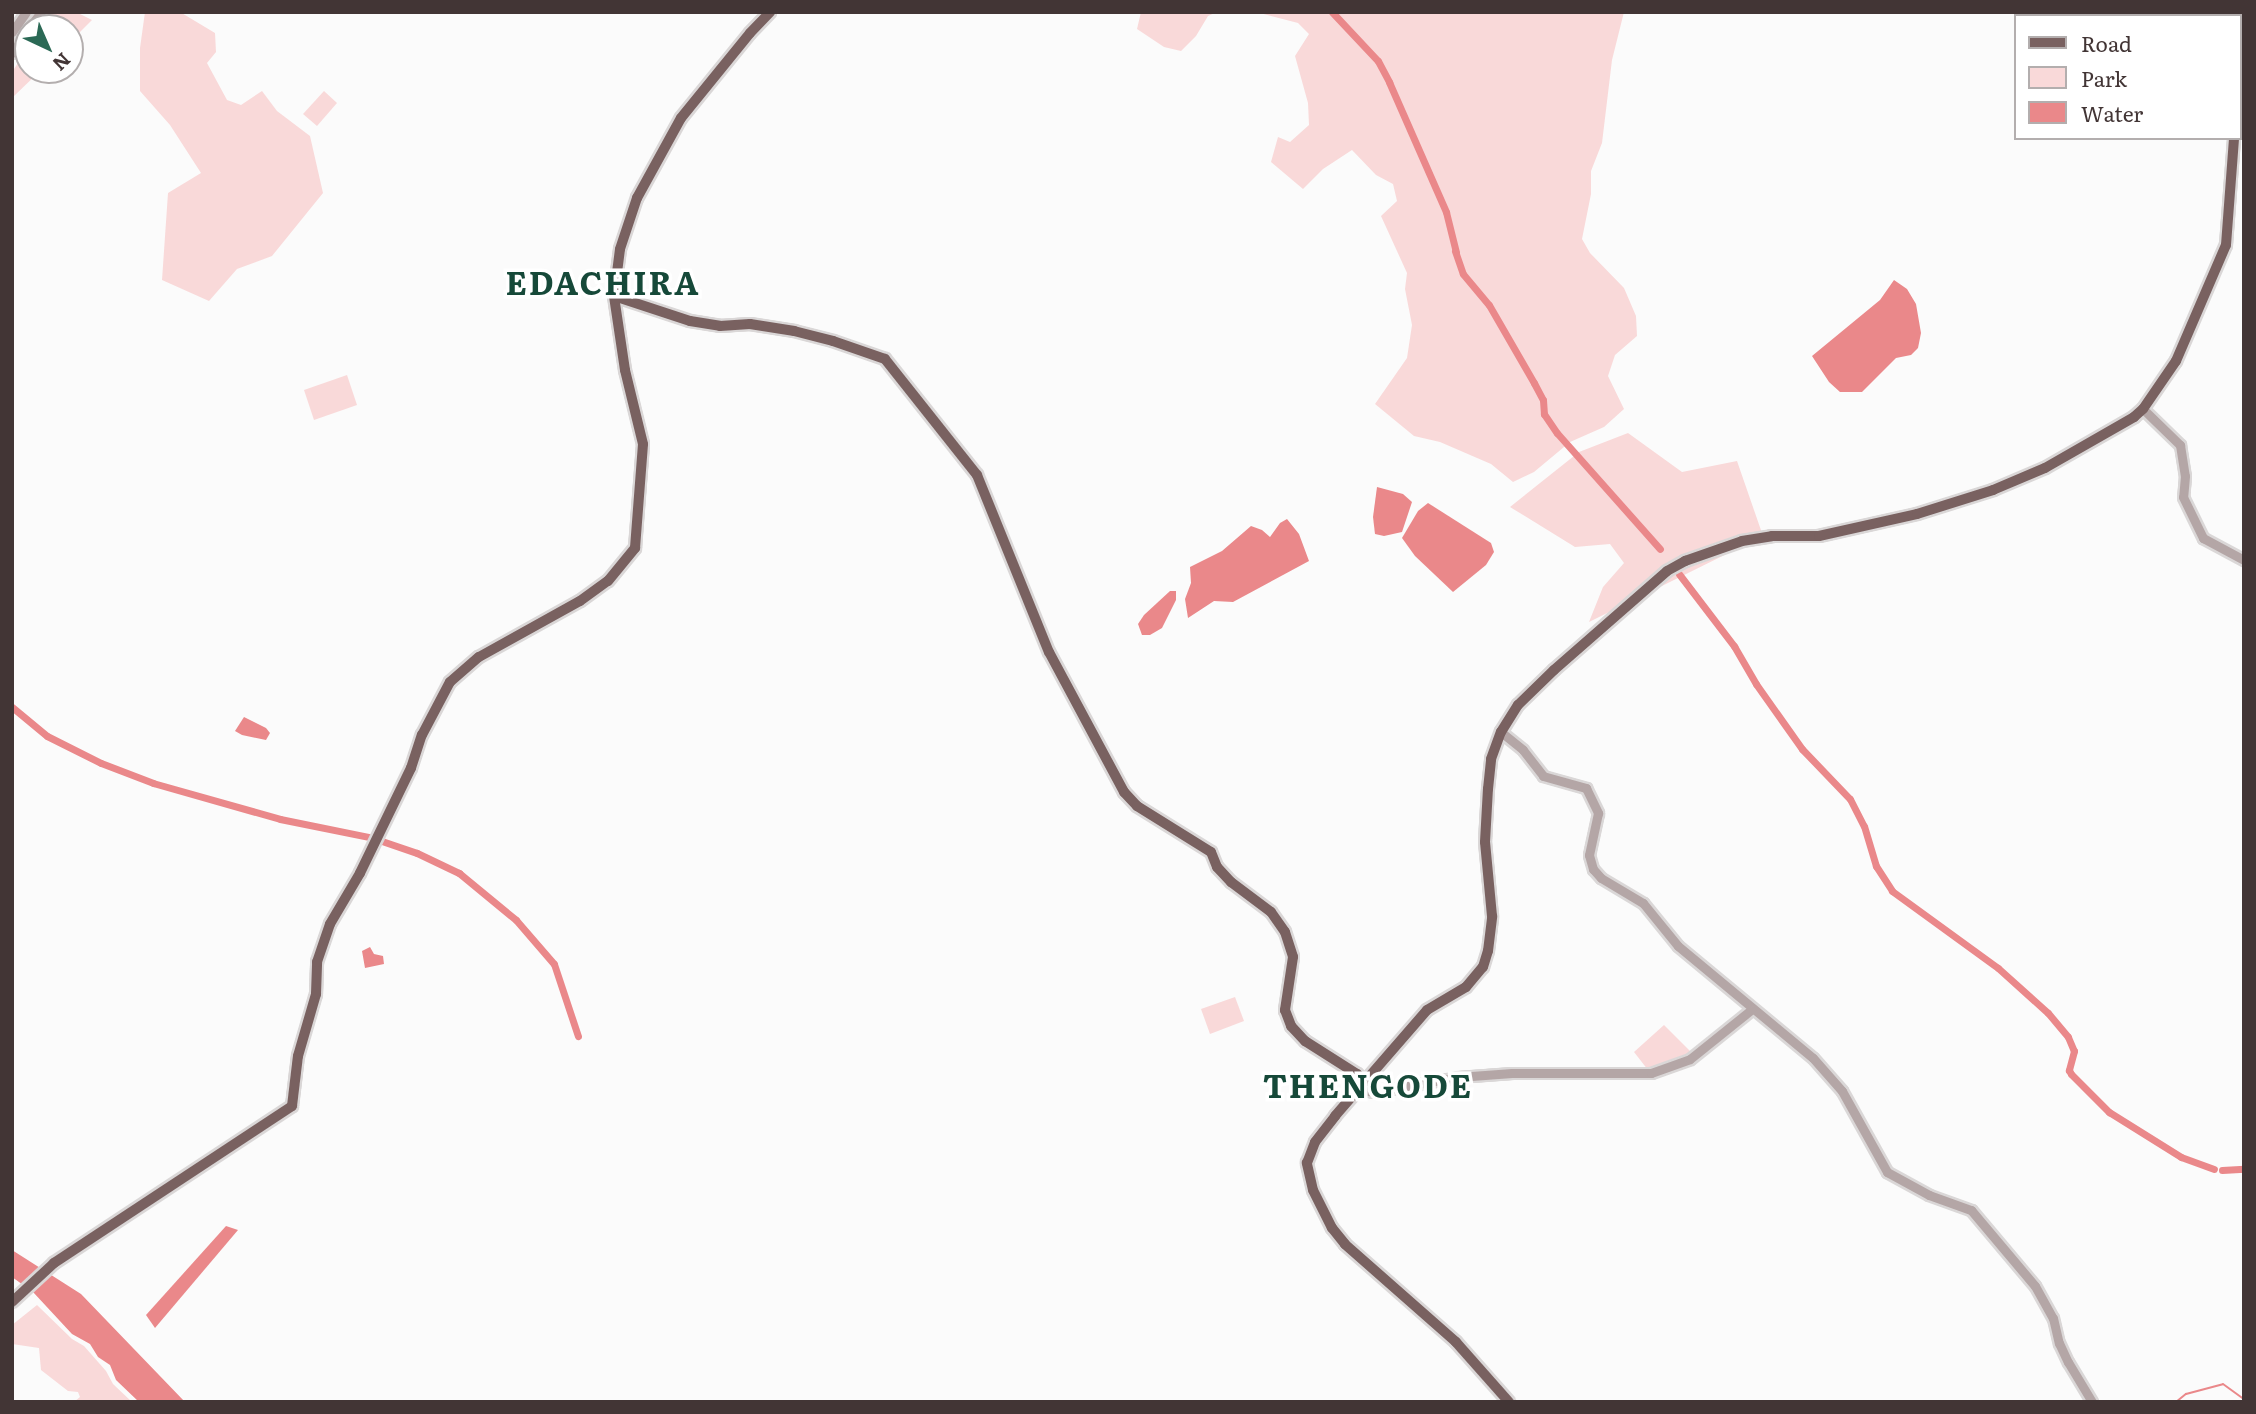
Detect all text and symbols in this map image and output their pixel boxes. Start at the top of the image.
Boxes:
north arrow [14,14,84,84]
legend [2014,14,2242,140]
text: Road [2081,27,2132,58]
text: N [47,47,78,78]
text: Park [2081,62,2127,93]
text: Water [2081,97,2143,128]
district label: EDACHIRA [506,262,700,300]
district label: THENGODE [1264,1065,1472,1103]

